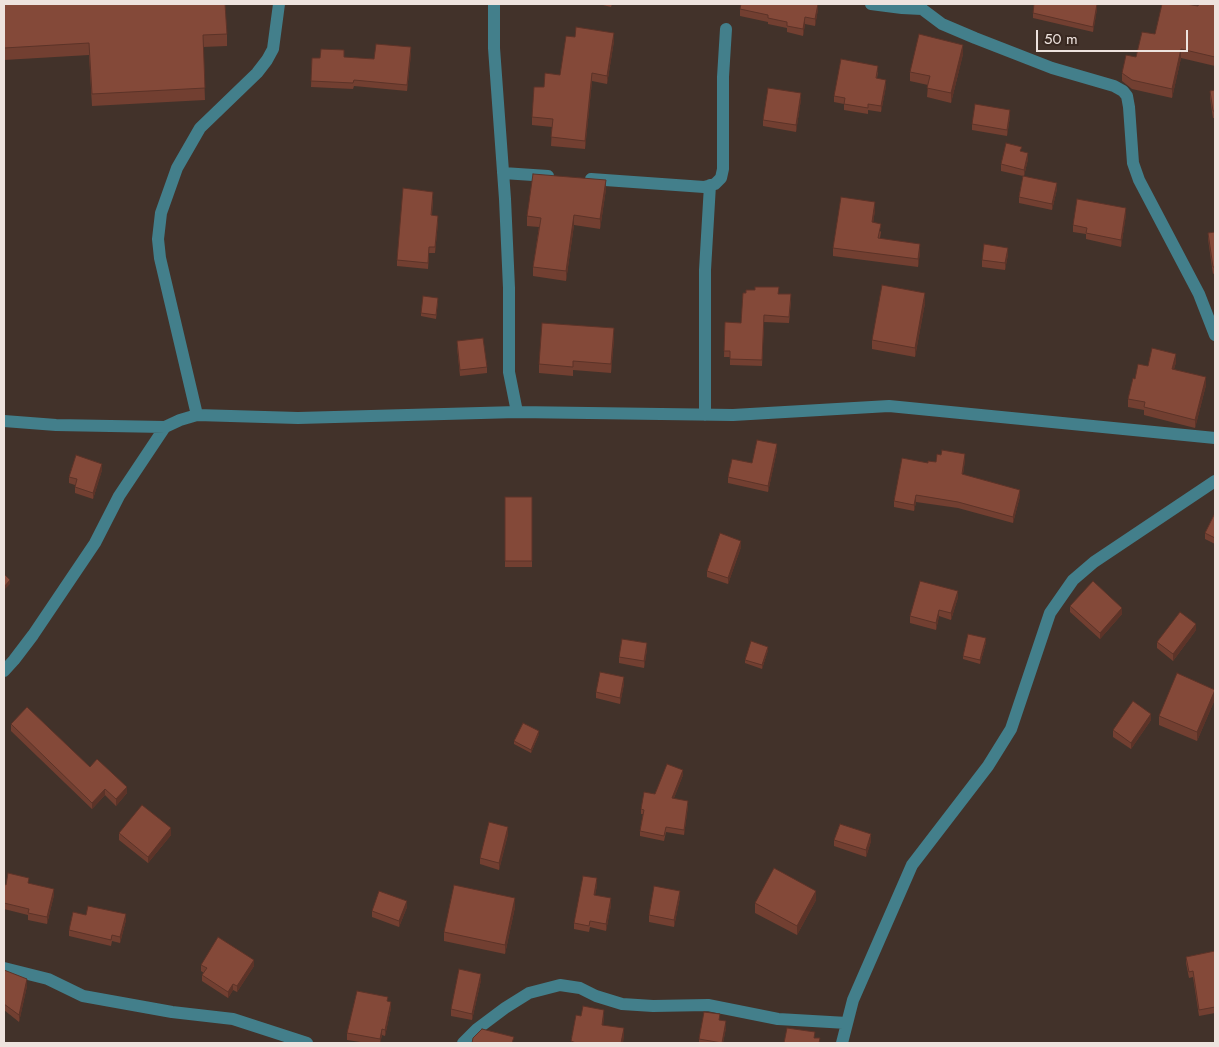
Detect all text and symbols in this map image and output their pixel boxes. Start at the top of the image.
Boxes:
scale bar [1039,20,1192,52]
text: 50 m [1044,28,1078,50]

